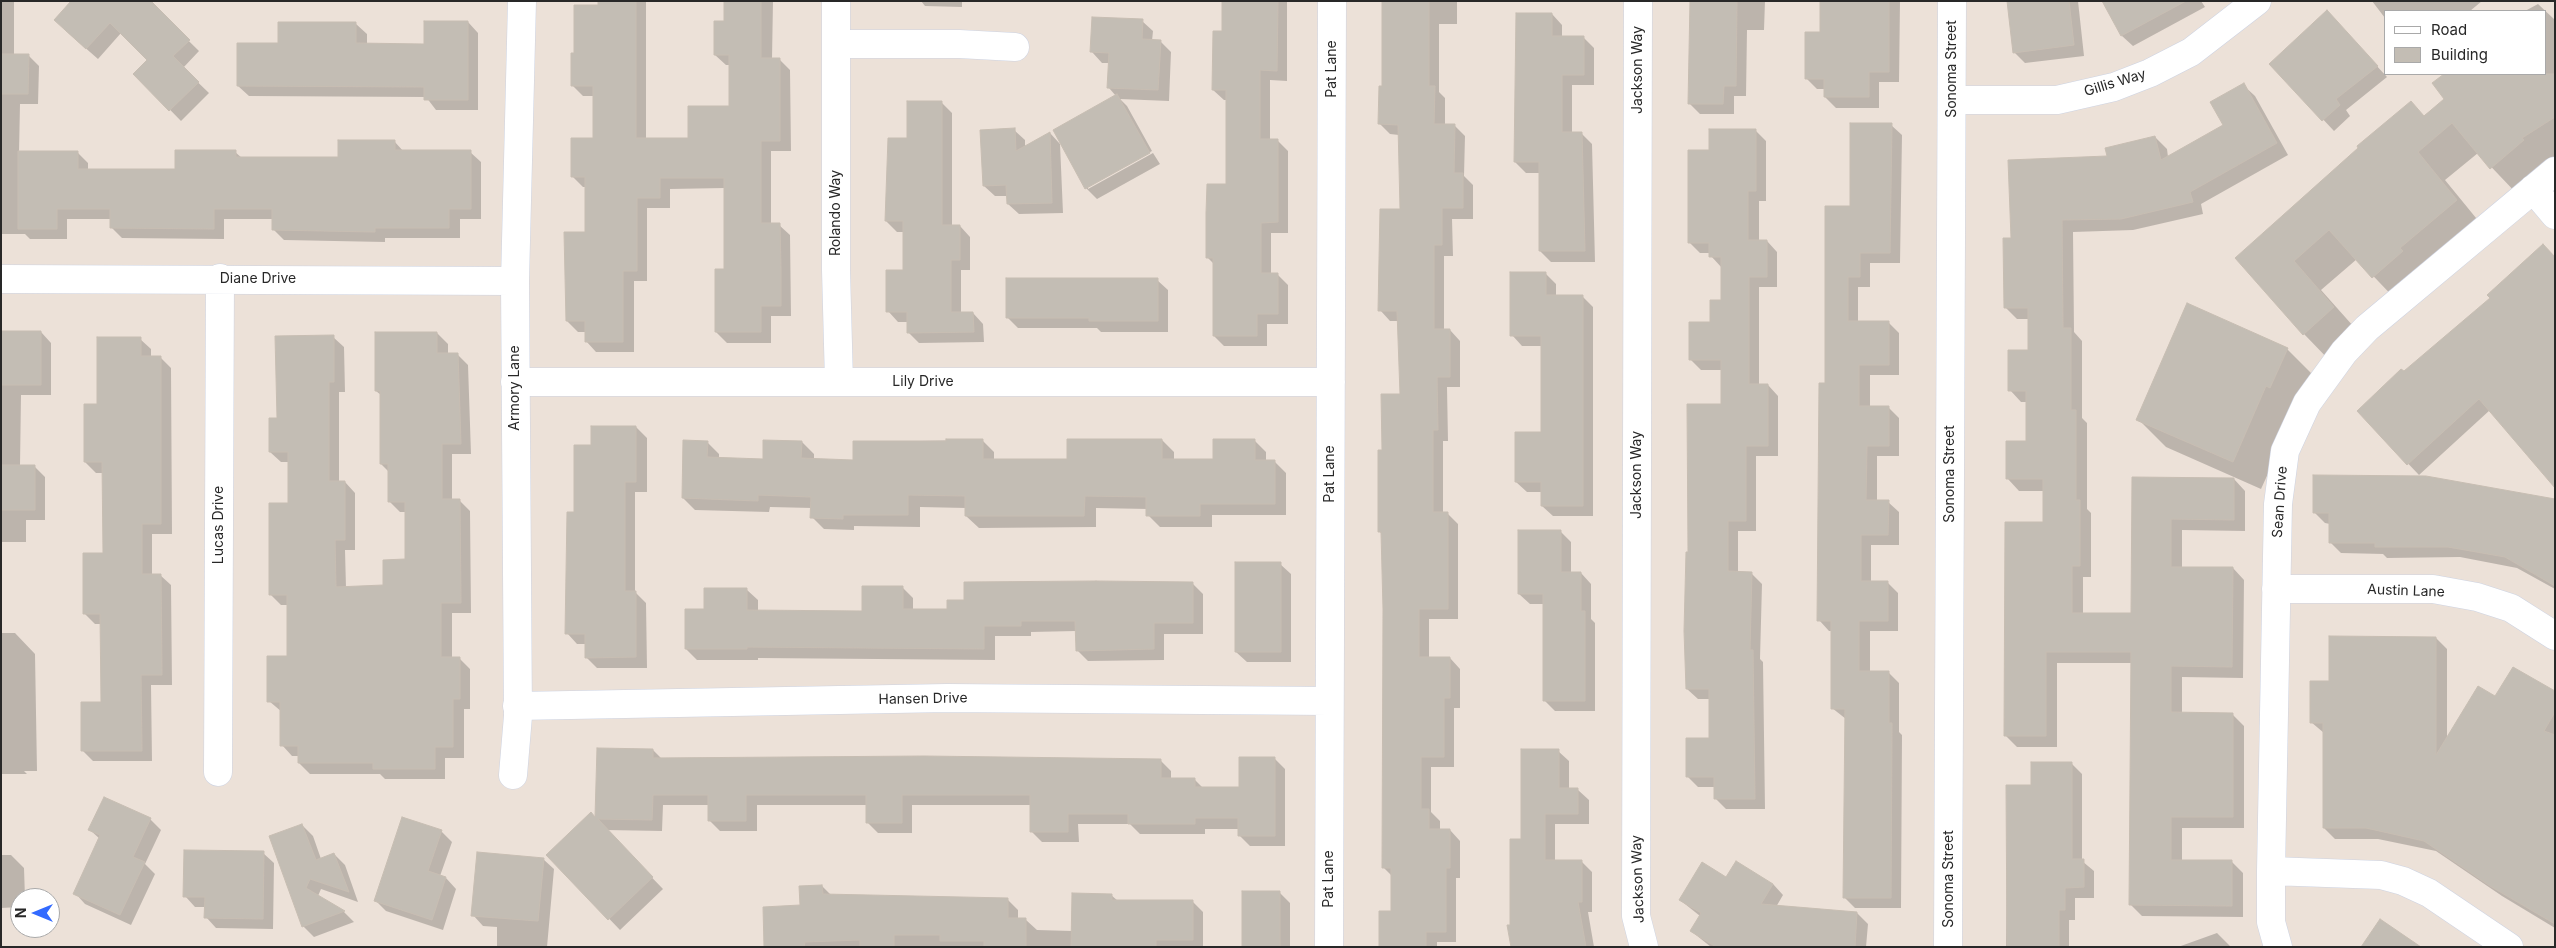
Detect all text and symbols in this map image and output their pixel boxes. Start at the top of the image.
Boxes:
legend [2384,10,2546,75]
street label: Sonoma Street [1944,20,1960,118]
text: Road [2431,20,2467,39]
street label: Jackson Way [1630,26,1646,114]
street label: Pat Lane [1324,40,1340,98]
text: Building [2431,45,2488,64]
street label: Gillis Way [2082,66,2148,100]
street label: Rolando Way [828,170,844,256]
street label: Diane Drive [220,271,296,287]
street label: Armory Lane [507,345,523,431]
street label: Lily Drive [892,374,954,390]
street label: Sonoma Street [1942,425,1958,523]
street label: Jackson Way [1629,431,1645,519]
street label: Pat Lane [1322,445,1338,503]
street label: Sean Drive [2269,465,2291,539]
street label: Lucas Drive [211,486,227,564]
street label: Austin Lane [2367,581,2445,601]
street label: Hansen Drive [878,690,968,708]
street label: Sonoma Street [1941,830,1957,928]
street label: Jackson Way [1628,835,1648,923]
street label: Pat Lane [1321,850,1337,908]
north arrow [10,888,60,938]
text: N [12,908,29,918]

